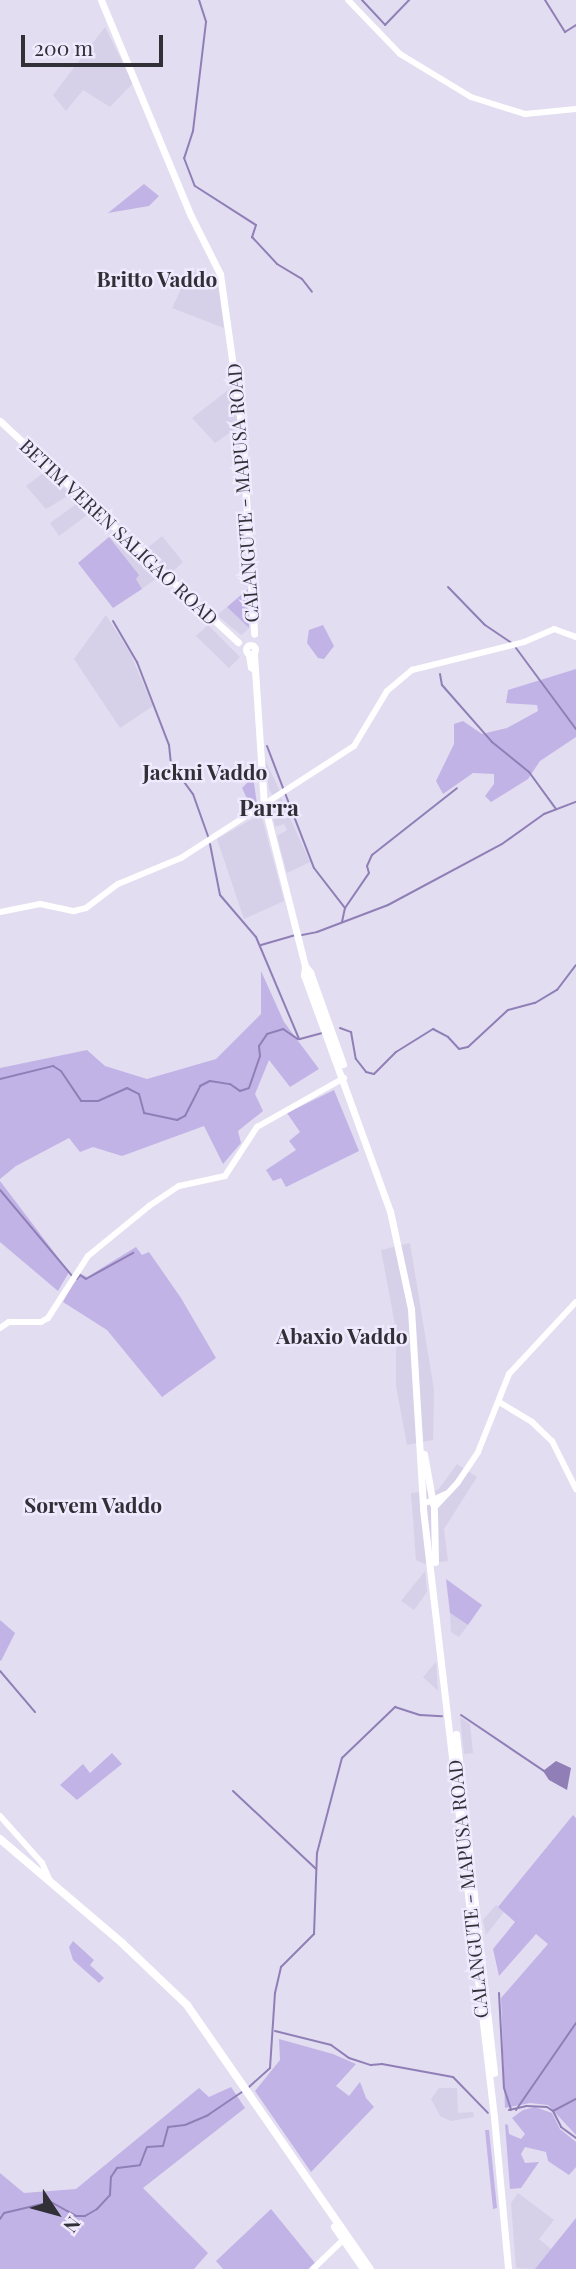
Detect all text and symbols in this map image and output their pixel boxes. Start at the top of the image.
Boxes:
scale bar [24,21,166,65]
text: 200 m [34,33,93,61]
district label: Britto Vaddo [96,265,218,291]
street label: CALANGUTE - MAPUSA ROAD [223,363,263,623]
street label: BETIM VEREN SALIGAO ROAD [15,434,223,630]
district label: Jackni Vaddo [142,758,268,784]
district label: Parra [239,793,299,821]
district label: Abaxio Vaddo [276,1322,408,1348]
district label: Sorvem Vaddo [23,1491,163,1517]
street label: CALANGUTE - MAPUSA ROAD [443,1759,493,2019]
north arrow [21,2178,91,2248]
text: N [58,2212,88,2239]

